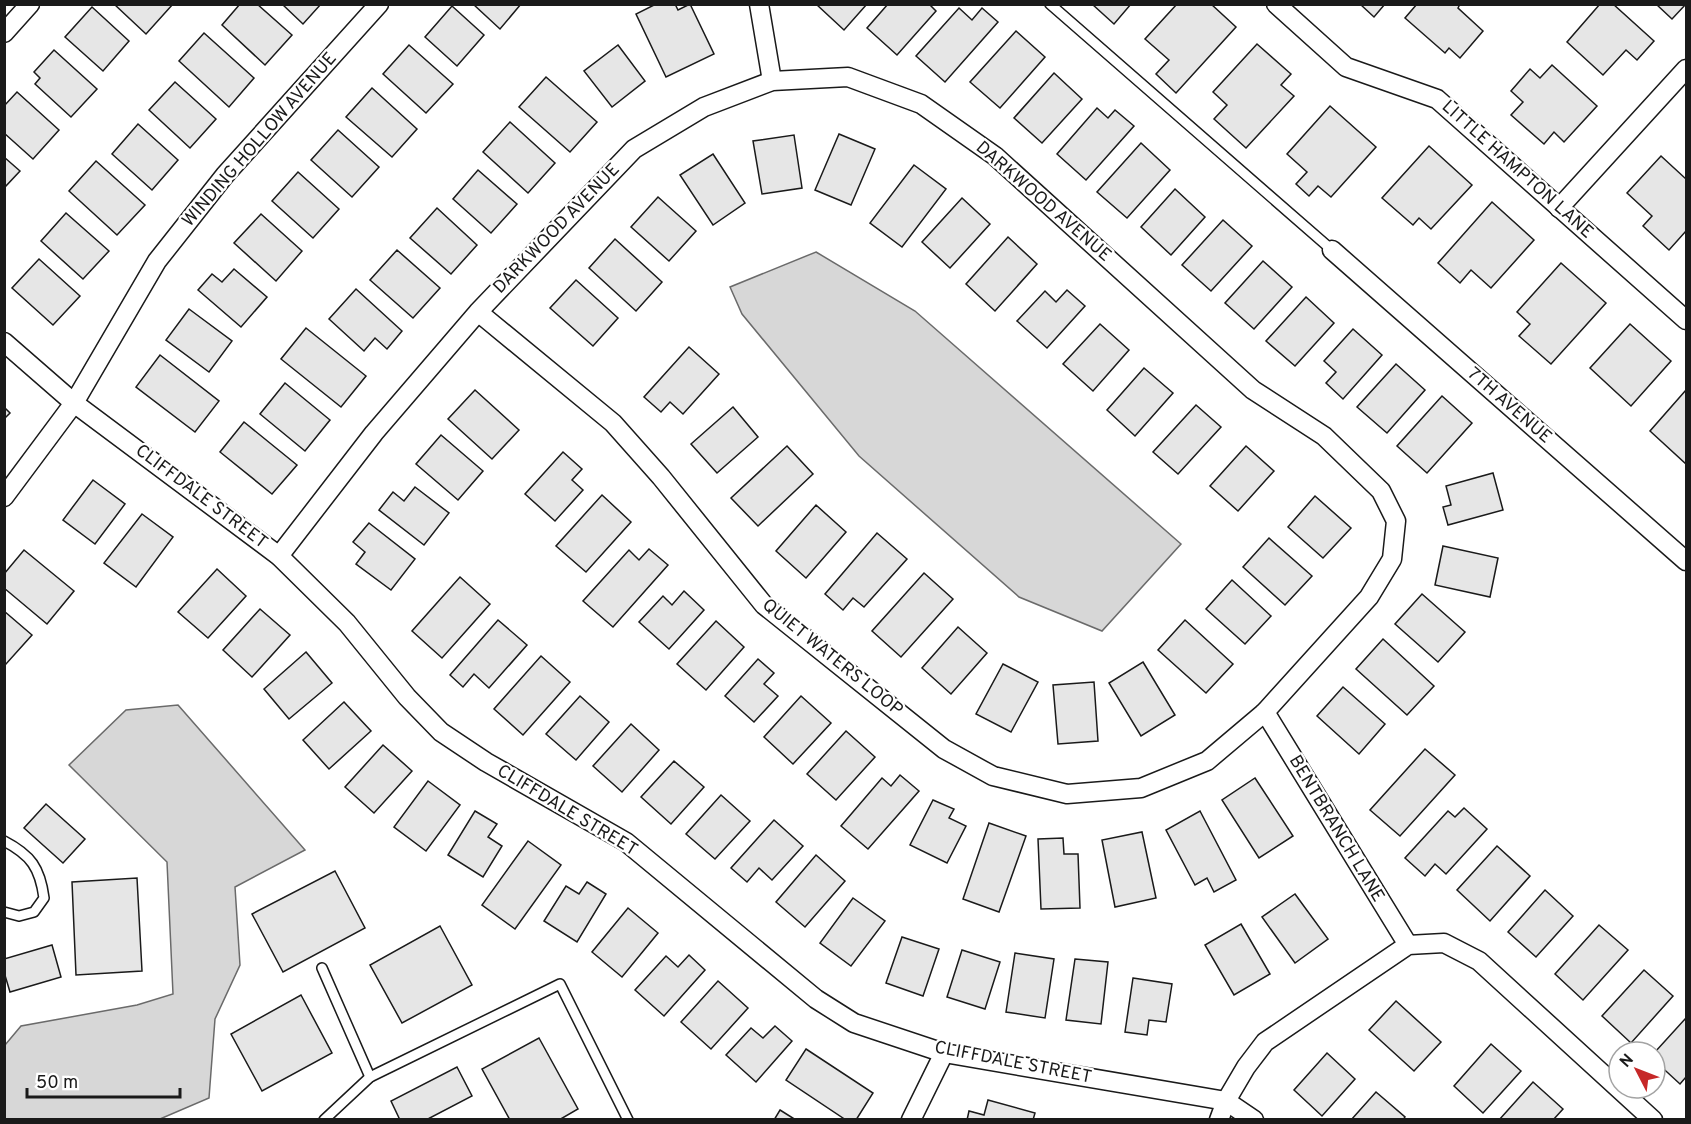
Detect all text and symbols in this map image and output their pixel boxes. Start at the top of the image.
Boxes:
street label: WINDING HOLLOW AVENUE [178,48,342,232]
street label: LITTLE HAMPTON LANE [1436,96,1598,244]
street label: DARKWOOD AVENUE [970,137,1116,267]
street label: DARKWOOD AVENUE [489,159,625,299]
street label: 7TH AVENUE [1462,363,1556,449]
street label: CLIFFDALE STREET [130,440,272,554]
street label: QUIET WATERS LOOP [757,594,907,722]
street label: BENTBRANCH LANE [1283,751,1389,907]
street label: CLIFFDALE STREET [493,760,641,862]
street label: CLIFFDALE STREET [932,1036,1094,1090]
north arrow [1607,1040,1667,1100]
text: N [1616,1050,1639,1072]
scale bar [27,1061,180,1099]
text: 50 m [36,1072,78,1095]

